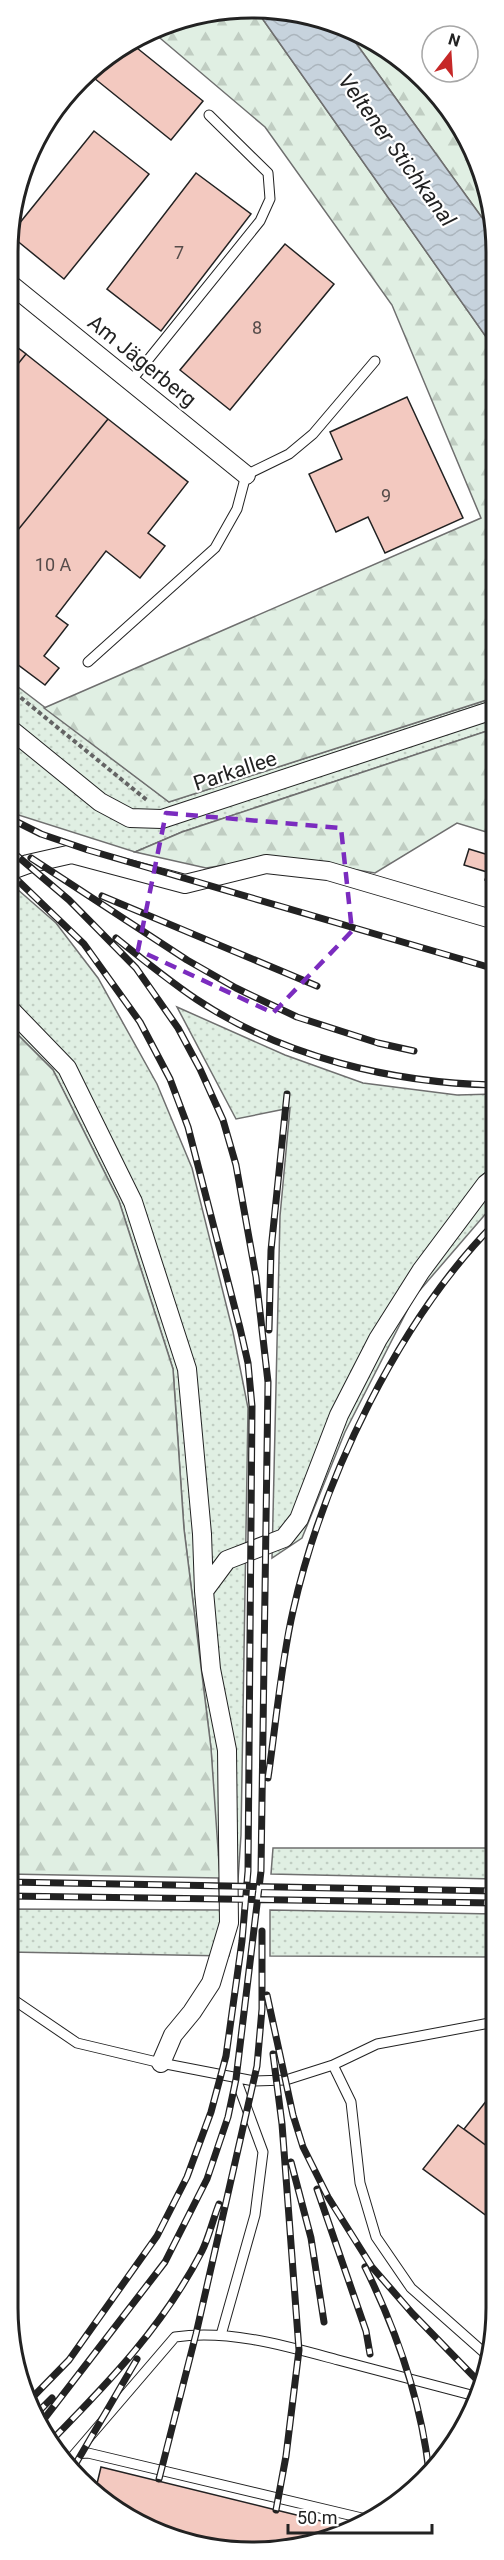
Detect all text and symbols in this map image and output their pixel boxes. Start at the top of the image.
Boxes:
north arrow [420,24,480,84]
text: N [446,29,462,51]
water label: Veltener Stichkanal [333,69,461,232]
house number: 7 [174,242,184,263]
street label: Am Jägerberg [83,310,201,412]
house number: 8 [252,317,262,338]
house number: 9 [381,485,391,506]
house number: 10 A [35,554,71,575]
street label: Parkallee [190,746,280,796]
scale bar [288,2497,432,2535]
text: 50 m [297,2507,337,2528]

